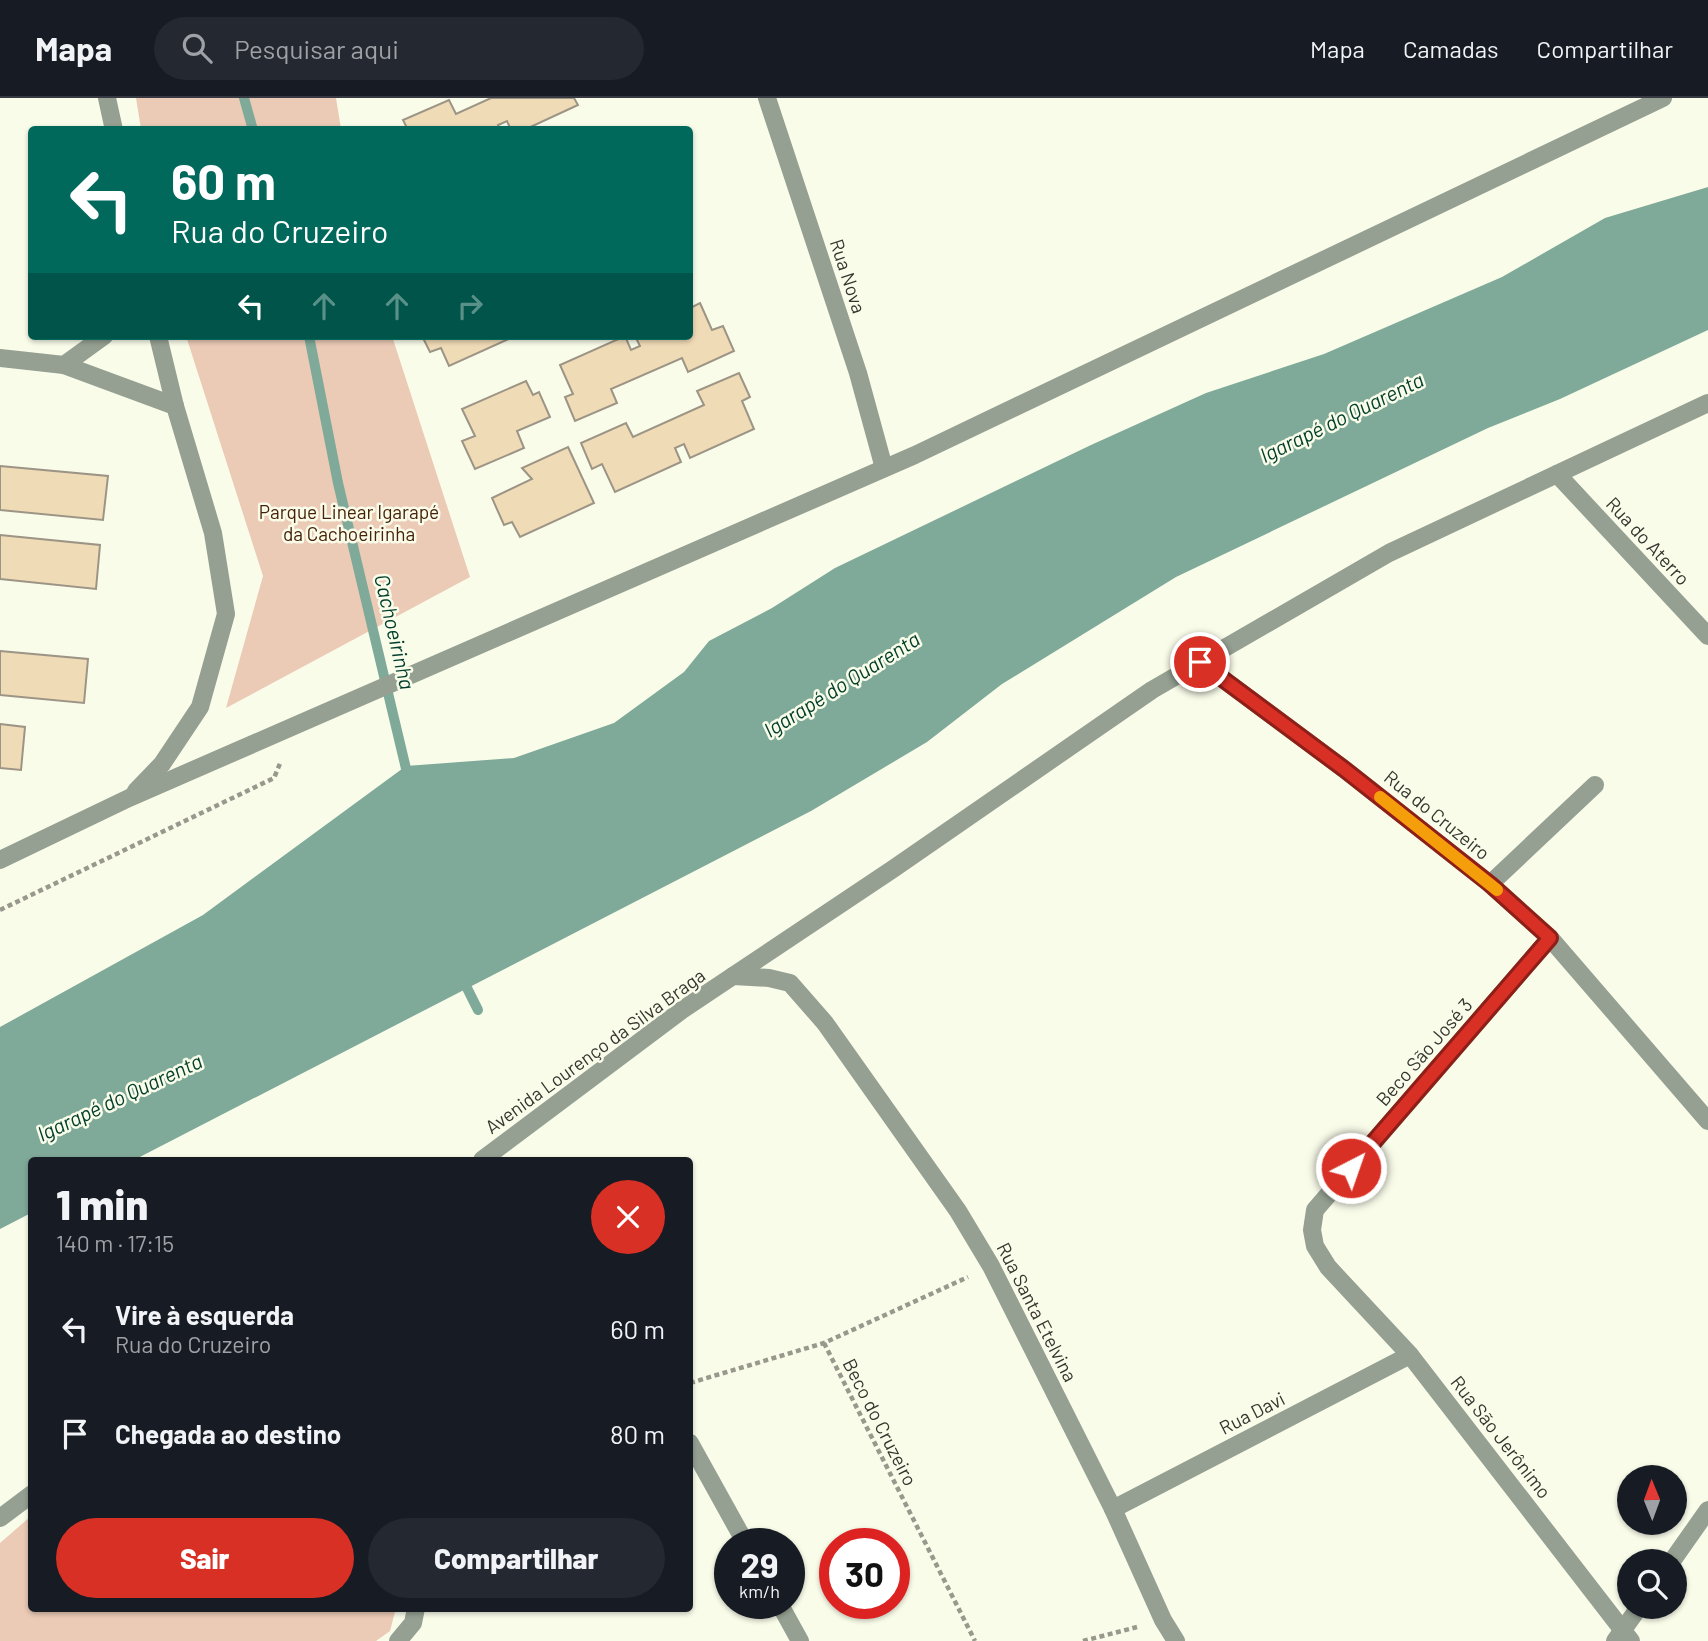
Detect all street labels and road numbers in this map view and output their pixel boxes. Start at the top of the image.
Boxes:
street label: Rua Nova [826,236,871,316]
street label: Rua do Aterro [1602,492,1695,589]
street label: Rua do Cruzeiro [1380,765,1495,864]
street label: Avenida Lourenço da Silva Braga [480,963,709,1138]
street label: Beco São José 3 [1371,993,1477,1110]
street label: Rua Santa Etelvina [992,1238,1082,1385]
street label: Beco do Cruzeiro [838,1354,922,1489]
street label: Rua São Jerônimo [1446,1371,1556,1503]
street label: Rua Davi [1215,1386,1288,1439]

